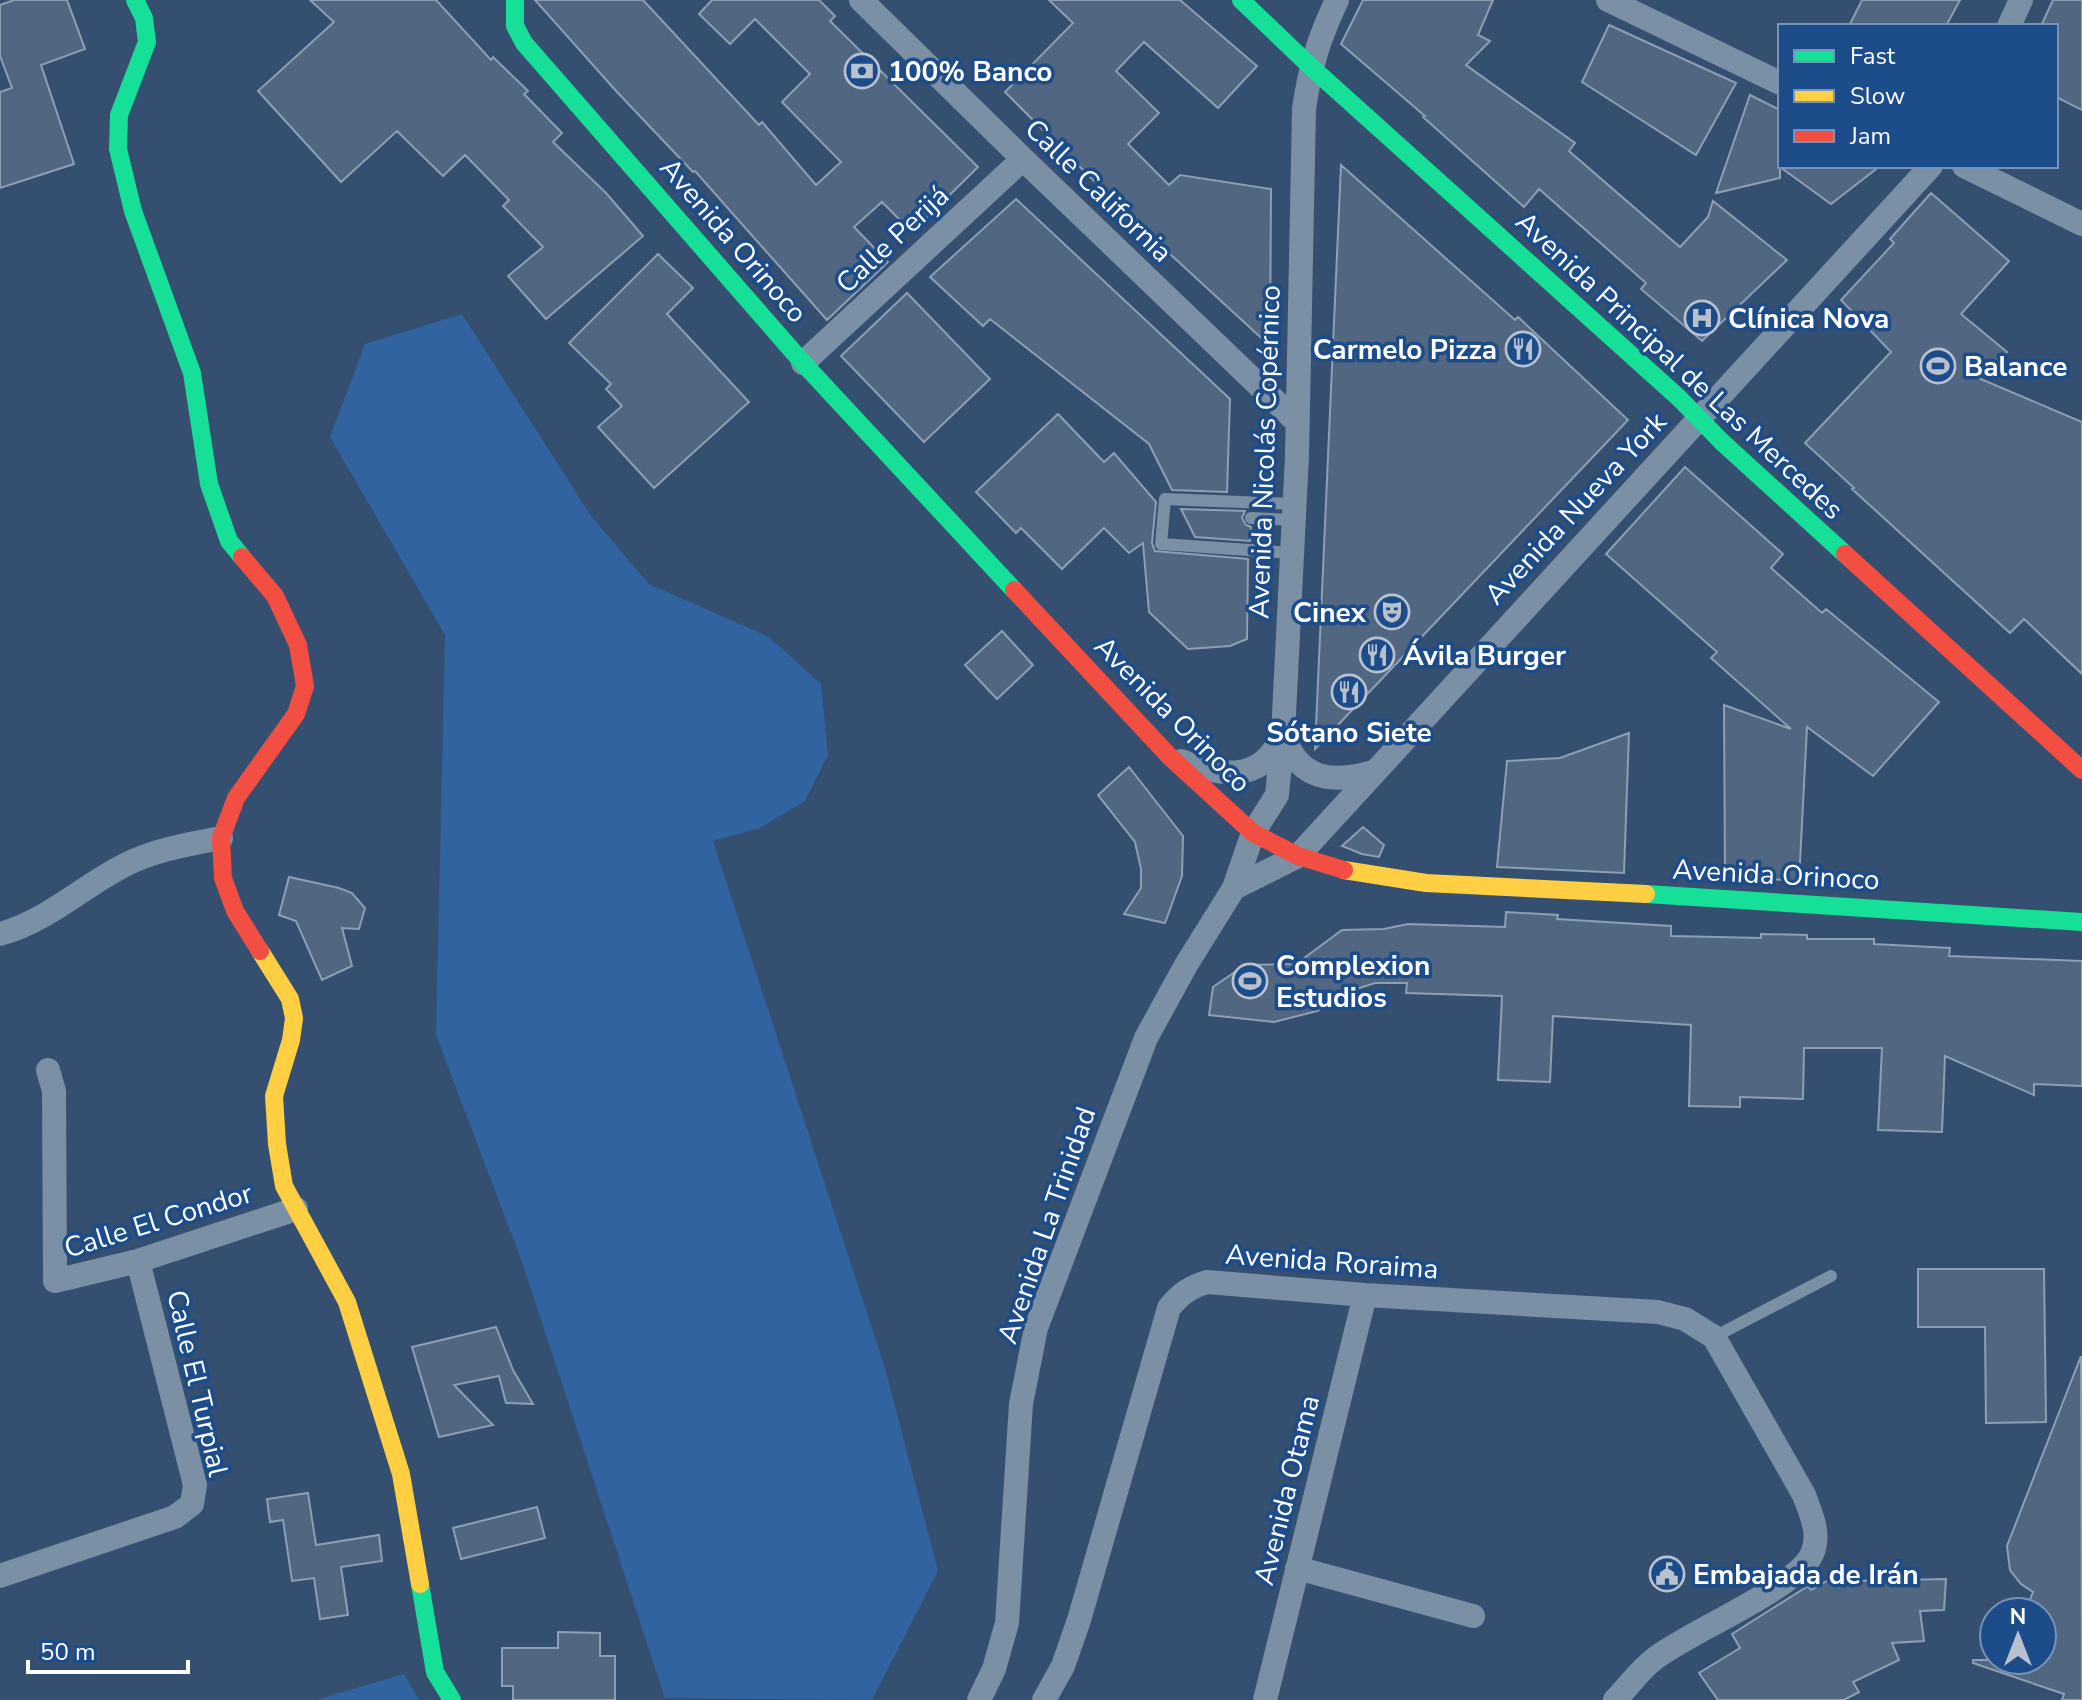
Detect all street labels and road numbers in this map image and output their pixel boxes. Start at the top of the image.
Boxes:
street label: Calle California [1016,111,1180,271]
street label: Avenida Orinoco [651,150,816,331]
street label: Calle Perijá [828,178,957,302]
street label: Avenida Principal de Las Mercedes [1507,203,1852,528]
street label: Avenida Nicolás Copérnico [1240,284,1290,620]
street label: Avenida Nueva York [1476,403,1676,613]
street label: Avenida Orinoco [1086,628,1259,801]
street label: Avenida Orinoco [1671,851,1880,899]
street label: Avenida La Trinidad [989,1102,1105,1349]
street label: Calle El Condor [60,1174,257,1268]
street label: Avenida Roraima [1224,1236,1440,1288]
street label: Calle El Turpial [157,1286,237,1481]
street label: Avenida Otama [1245,1391,1329,1589]

